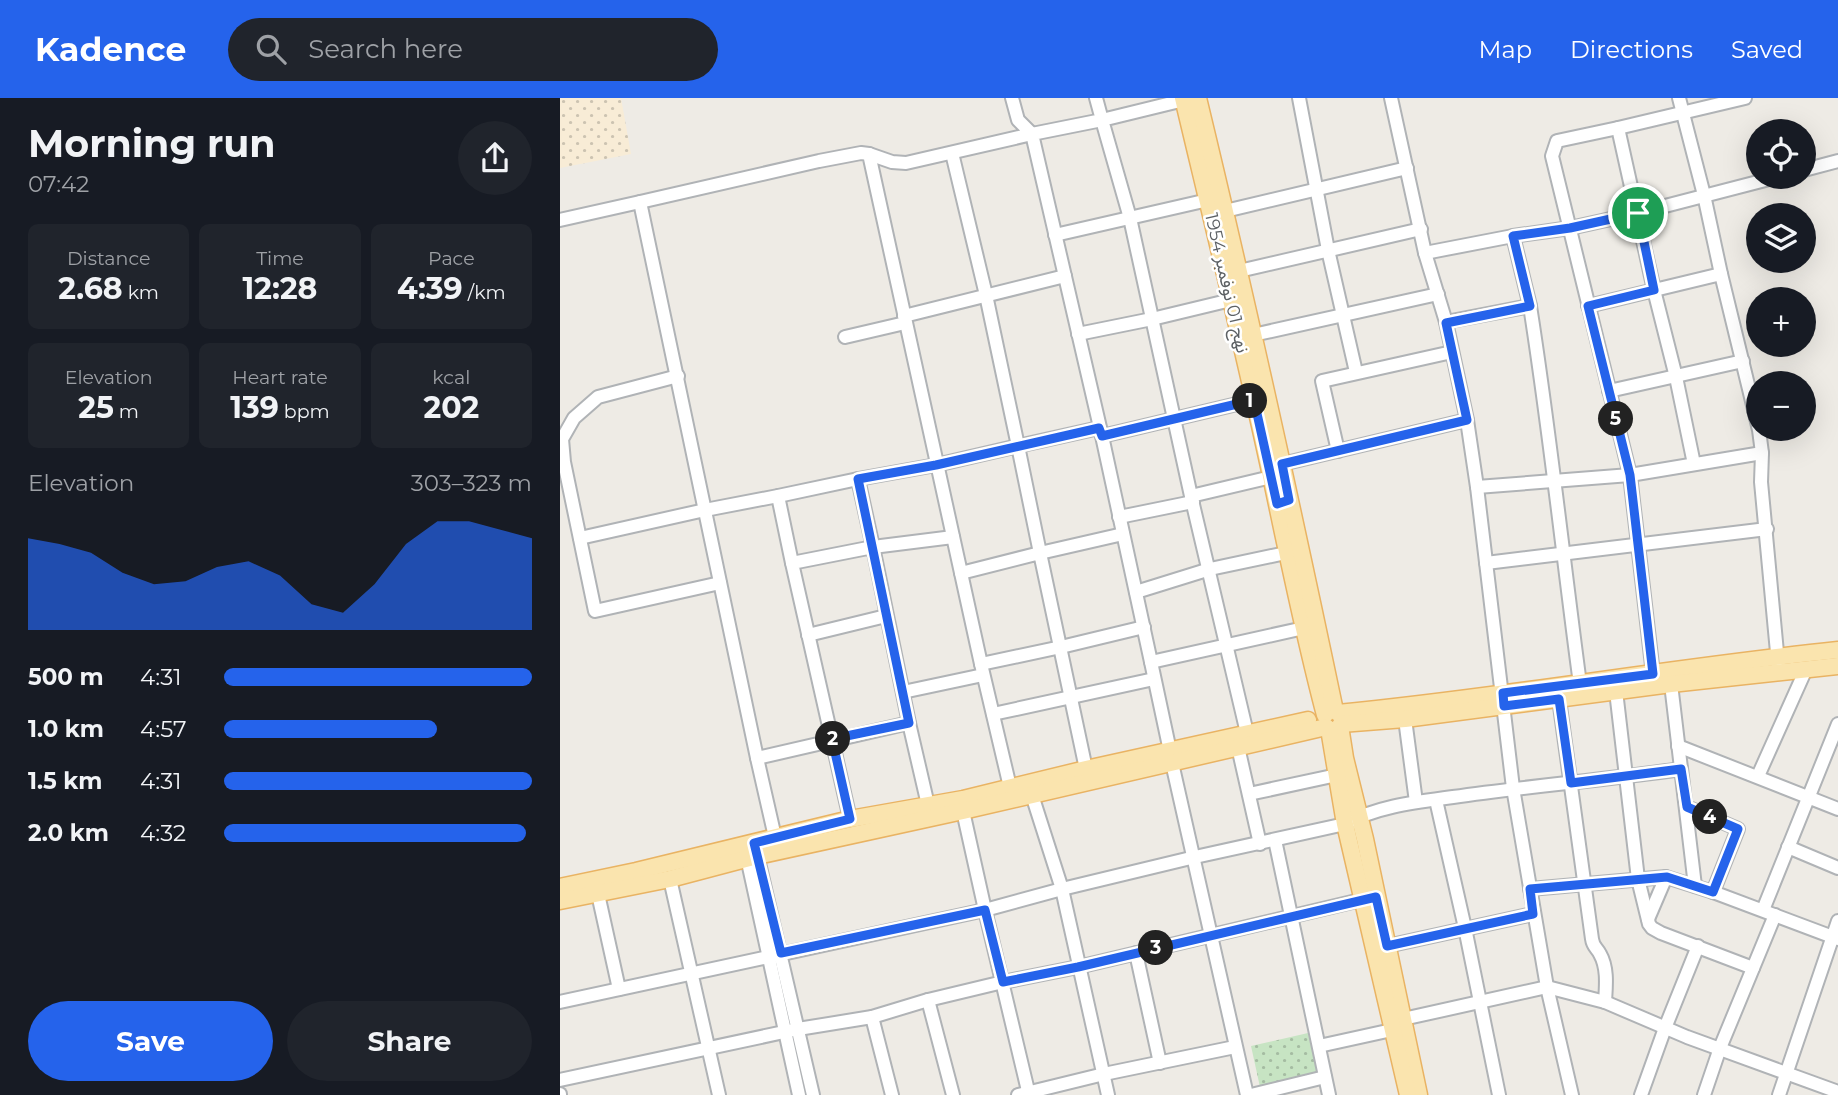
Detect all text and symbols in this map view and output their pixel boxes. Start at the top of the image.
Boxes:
search box [228,18,718,81]
text: Kadence [35,29,186,69]
icon: search [252,30,290,68]
text: Search here [308,33,463,65]
text: Map [1479,35,1532,64]
text: Directions [1570,35,1693,64]
text: Saved [1731,35,1803,64]
map controls [1746,119,1816,441]
button: locate [1746,119,1816,189]
text: Morning run [28,120,276,167]
button: share [458,121,532,195]
text: 07:42 [28,170,89,198]
pin [1608,183,1668,243]
icon: arrive [1619,194,1657,232]
button: layers [1746,203,1816,273]
street label: نهج 01 نوفمبر 1954 [1198,211,1254,356]
text: Distance [67,247,150,270]
text: Time [256,247,304,270]
text: Pace [428,247,475,270]
text: 2.68 [58,270,123,307]
text: 12:28 [243,270,317,307]
text: 4:39 [397,270,463,307]
text: km [123,281,159,304]
text: /km [463,281,506,304]
button: + [1746,287,1816,357]
text: Elevation [65,366,153,389]
text: Heart rate [232,366,328,389]
text: kcal [432,366,470,389]
button: − [1746,371,1816,441]
pin: 1 [1232,384,1268,418]
text: 25 [78,389,114,426]
text: 139 [230,389,279,426]
text: 202 [423,389,479,426]
text: 1 [1246,389,1253,412]
text: m [114,400,139,423]
text: bpm [279,400,330,423]
pin: 5 [1598,402,1634,436]
text: 5 [1610,407,1621,430]
text: Elevation [28,469,134,497]
text: 303–323 m [411,469,532,497]
text: 500 m [28,663,104,691]
text: 4:31 [140,663,182,691]
text: 1.0 km [28,715,104,743]
text: 4:57 [140,715,186,743]
pin: 2 [816,722,850,756]
text: 2 [827,727,838,750]
text: 1.5 km [28,767,102,795]
text: 4:31 [140,767,182,795]
pin: 4 [1692,800,1728,834]
text: 4 [1703,805,1716,828]
text: 2.0 km [28,819,109,847]
text: 4:32 [140,819,186,847]
pin: 3 [1138,930,1174,966]
text: 3 [1150,936,1161,959]
button: Save [28,1001,273,1081]
button: Share [287,1001,532,1081]

